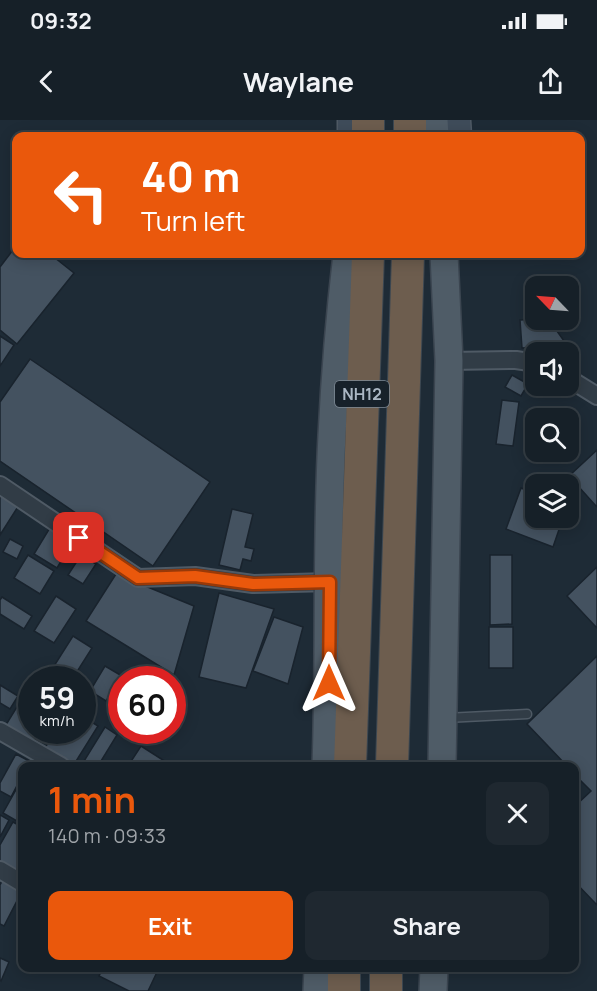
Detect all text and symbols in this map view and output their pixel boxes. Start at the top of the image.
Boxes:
text: 09:32 [30,6,92,36]
text: Waylane [243,63,354,100]
icon: back [30,65,63,98]
icon: share [534,65,567,98]
text: 40 m [141,147,240,205]
icon: left [42,156,120,234]
text: Turn left [141,202,245,239]
north arrow [525,276,579,330]
map controls [525,276,579,528]
button: sound [525,342,579,396]
road number: NH12 [335,381,389,407]
button: search [525,408,579,462]
button: layers [525,474,579,528]
pin [53,512,104,563]
icon: arrive [62,521,95,554]
position arrow [297,651,361,715]
speed limit sign: 60 [108,666,186,744]
text: 59 [39,677,75,718]
text: km/h [40,710,74,731]
text: 1 min [48,775,136,824]
button: close [486,782,549,845]
text: 140 m · 09:33 [48,822,166,849]
button: Exit [48,891,293,960]
button: Share [305,891,549,960]

